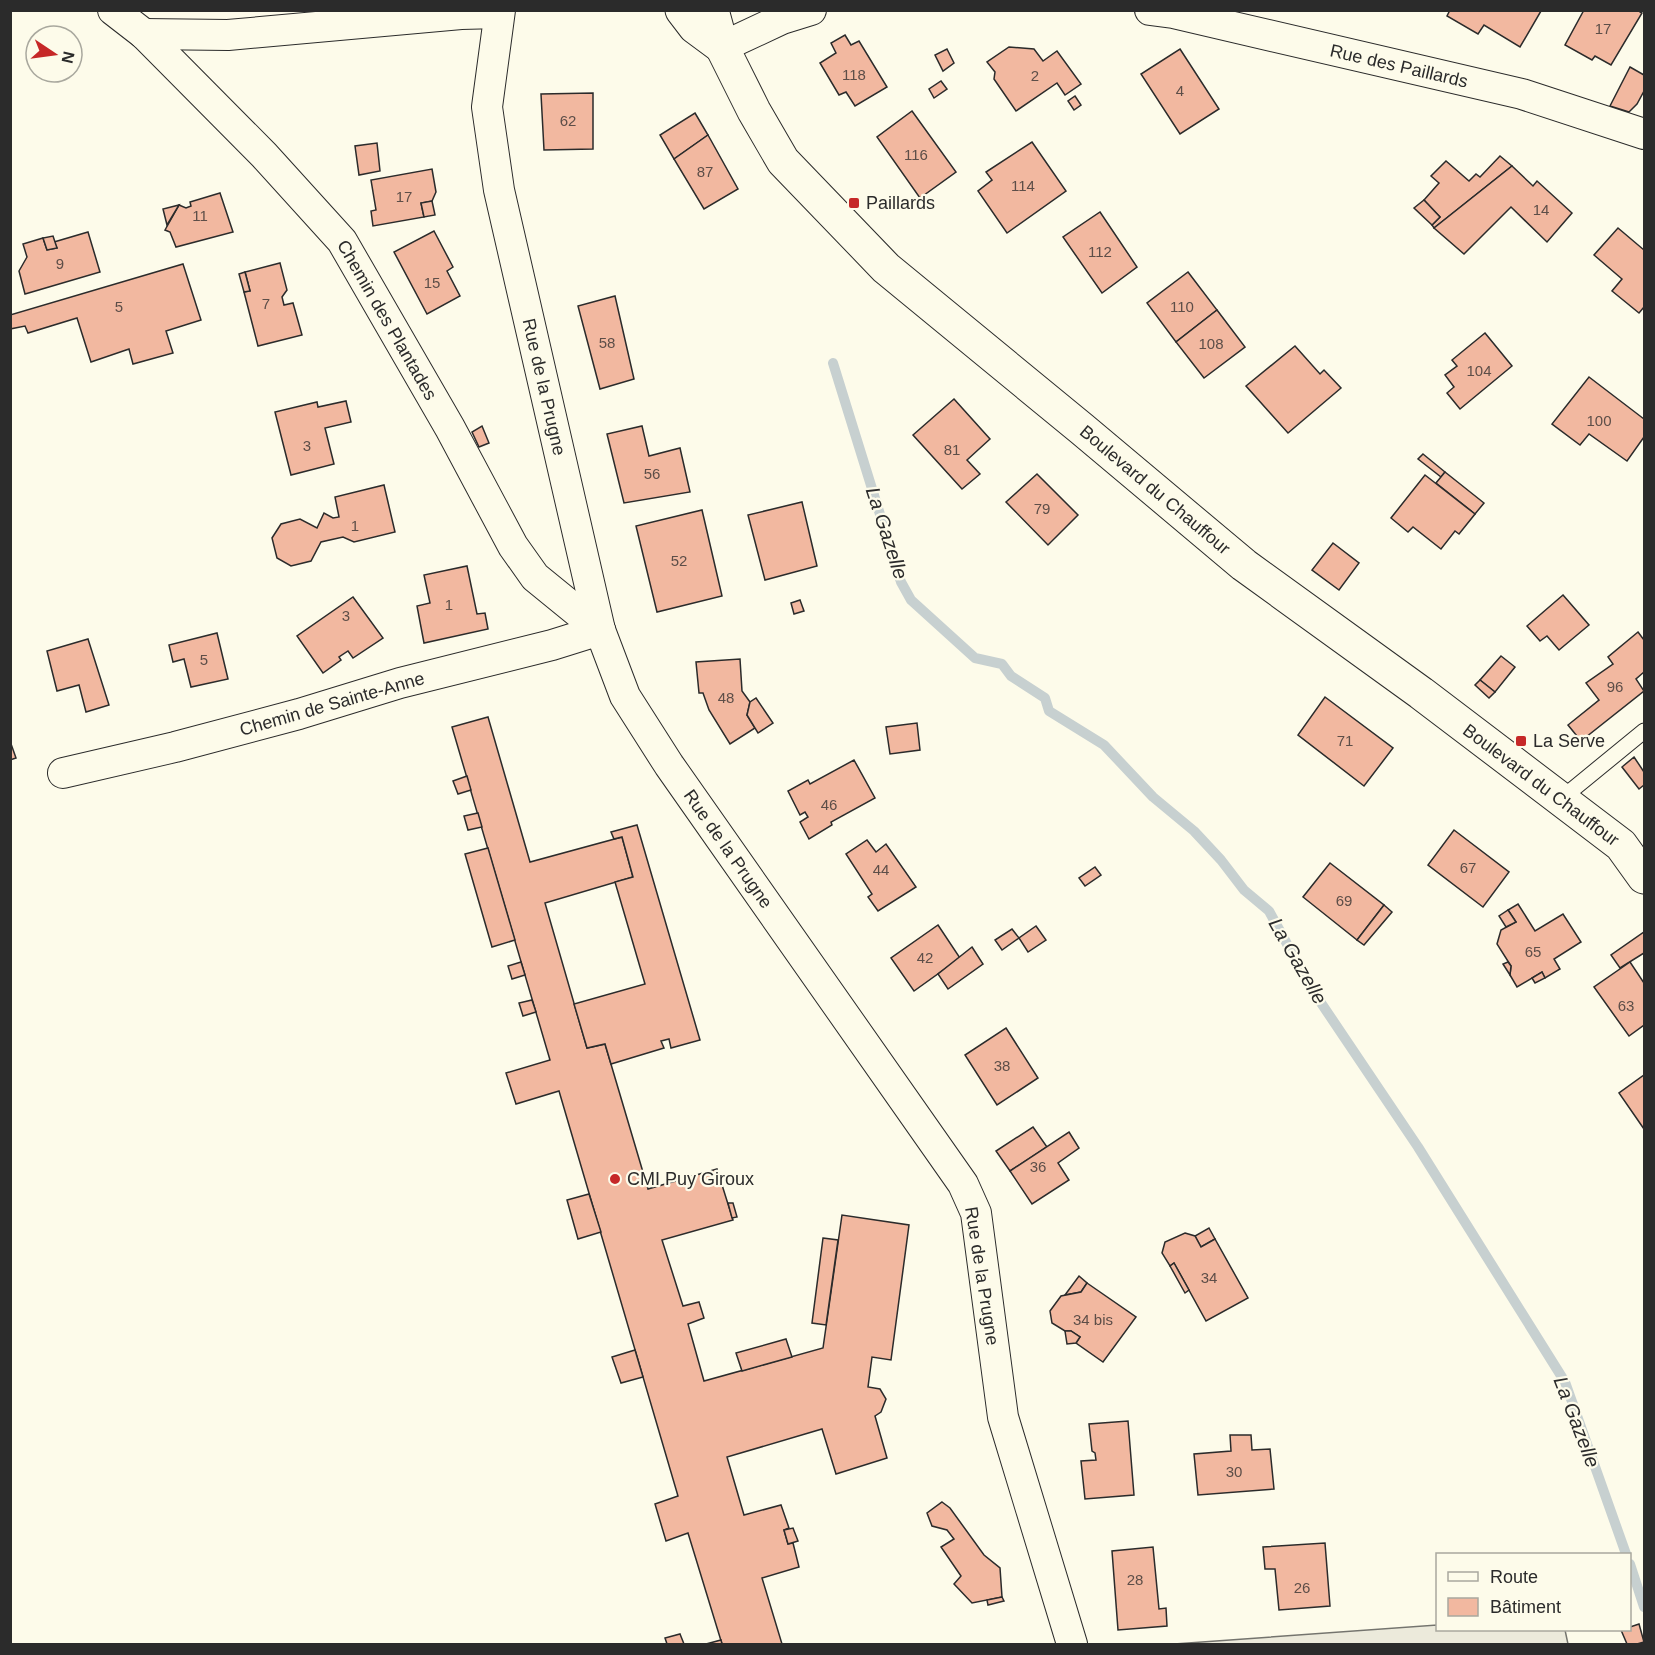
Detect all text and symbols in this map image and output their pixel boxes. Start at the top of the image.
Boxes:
house number: 17 [1595,20,1611,37]
north arrow [24,24,84,84]
street label: Rue des Paillards [1328,40,1470,92]
text: N [59,50,78,65]
house number: 118 [842,66,866,83]
house number: 2 [1031,67,1039,84]
house number: 4 [1176,82,1184,99]
house number: 62 [560,112,576,129]
house number: 116 [904,146,928,163]
house number: 87 [697,163,713,180]
house number: 114 [1011,177,1035,194]
house number: 17 [396,188,412,205]
place label: Paillards [866,193,935,213]
marker: Paillards [847,196,861,210]
house number: 14 [1533,201,1549,218]
house number: 11 [192,207,208,224]
street label: Chemin des Plantades [333,237,441,403]
house number: 112 [1088,243,1112,260]
house number: 9 [56,255,64,272]
house number: 15 [424,274,440,291]
house number: 7 [262,295,270,312]
house number: 5 [115,298,123,315]
house number: 110 [1170,298,1194,315]
street label: Rue de la Prugne [518,316,570,458]
house number: 58 [599,334,615,351]
house number: 108 [1198,335,1224,352]
house number: 104 [1466,362,1492,379]
house number: 100 [1586,412,1612,429]
street label: Boulevard du Chauffour [1076,421,1234,559]
house number: 3 [303,437,311,454]
house number: 81 [944,441,960,458]
house number: 56 [644,465,660,482]
water label: La Gazelle [862,484,912,582]
house number: 79 [1034,500,1050,517]
house number: 1 [351,517,359,534]
house number: 52 [671,552,687,569]
house number: 1 [445,596,453,613]
house number: 3 [342,607,350,624]
house number: 5 [200,651,208,668]
street label: Chemin de Sainte-Anne [237,668,427,740]
house number: 96 [1607,678,1623,695]
house number: 48 [718,689,734,706]
street label: Boulevard du Chauffour [1459,720,1623,850]
place label: La Serve [1533,731,1605,751]
house number: 71 [1337,732,1353,749]
marker: La Serve [1514,734,1528,748]
street label: Rue de la Prugne [680,786,776,912]
house number: 46 [821,796,837,813]
house number: 67 [1460,859,1476,876]
house number: 44 [873,861,889,878]
house number: 69 [1336,892,1352,909]
water label: La Gazelle [1265,914,1331,1008]
house number: 65 [1525,943,1541,960]
house number: 42 [917,949,933,966]
house number: 63 [1618,997,1634,1014]
house number: 38 [994,1057,1010,1074]
house number: 36 [1030,1158,1046,1175]
place label: CMI Puy Giroux [627,1169,754,1189]
marker: CMI Puy Giroux [608,1172,622,1186]
street label: Rue de la Prugne [961,1205,1003,1347]
house number: 34 [1201,1269,1217,1286]
house number: 34 bis [1073,1311,1113,1328]
water label: La Gazelle [1550,1373,1604,1471]
house number: 30 [1226,1463,1242,1480]
legend [1436,1553,1631,1631]
text: Route [1490,1567,1538,1587]
house number: 28 [1127,1571,1143,1588]
house number: 26 [1294,1579,1310,1596]
text: Bâtiment [1490,1597,1561,1617]

